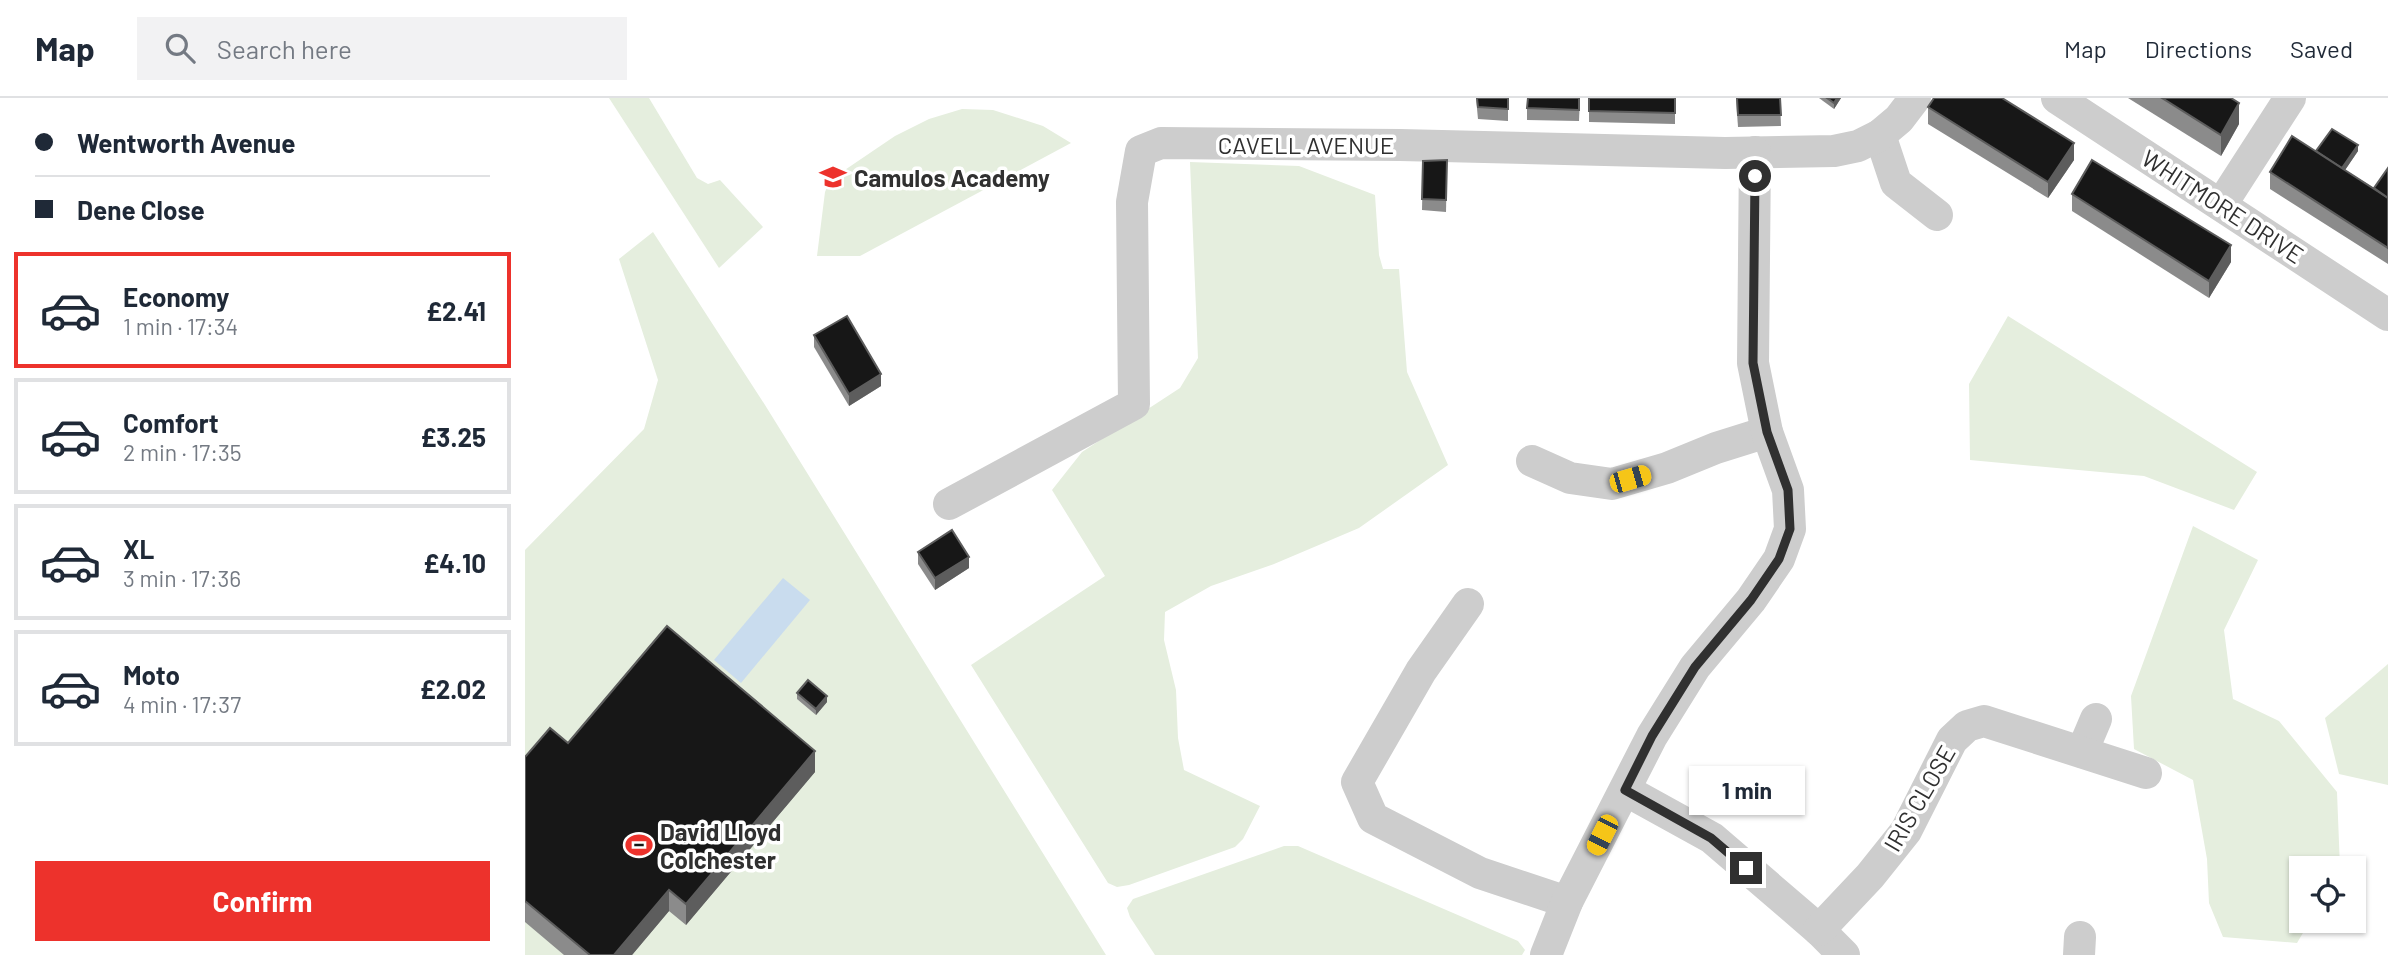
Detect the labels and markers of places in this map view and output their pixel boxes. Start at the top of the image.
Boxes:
school or university icon: Camulos Academy [818,162,848,192]
place label: Camulos Academy [854,163,1050,192]
place label: David Lloyd Colchester [660,817,781,874]
sports icon: David Lloyd Colchester [624,830,654,860]

